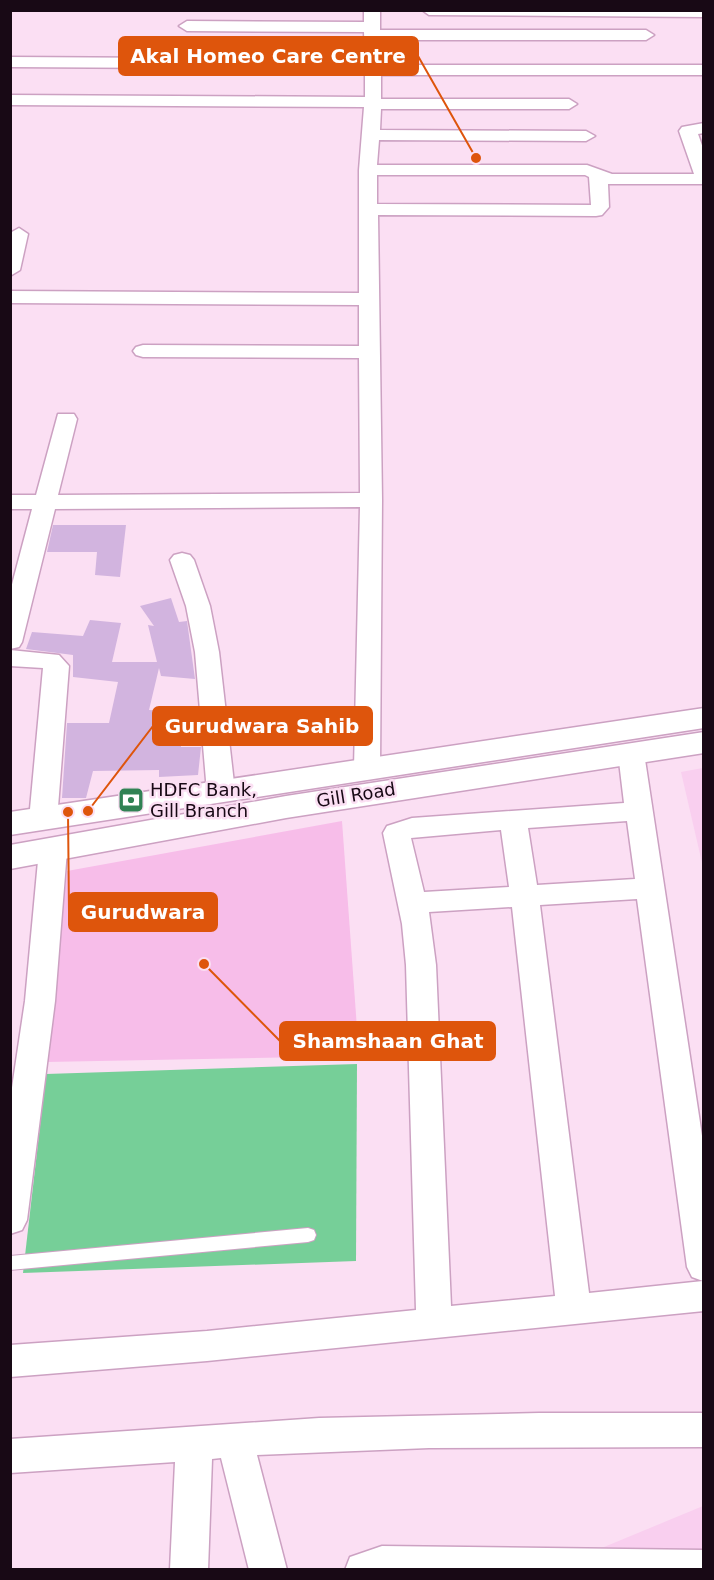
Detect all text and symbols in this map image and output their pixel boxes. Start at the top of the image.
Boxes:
callout: Akal Homeo Care Centre [119,37,418,75]
text: Akal Homeo Care Centre [130,44,406,68]
callout: Gurudwara Sahib [153,707,372,745]
text: Gurudwara Sahib [165,714,359,738]
street label: Gill Road [315,778,397,811]
place label: HDFC Bank, Gill Branch [150,779,257,821]
bank icon: HDFC Bank, Gill Branch [116,785,146,815]
callout: Gurudwara [69,893,217,931]
text: Gurudwara [81,900,205,924]
callout: Shamshaan Ghat [280,1022,495,1060]
text: Shamshaan Ghat [292,1029,484,1053]

